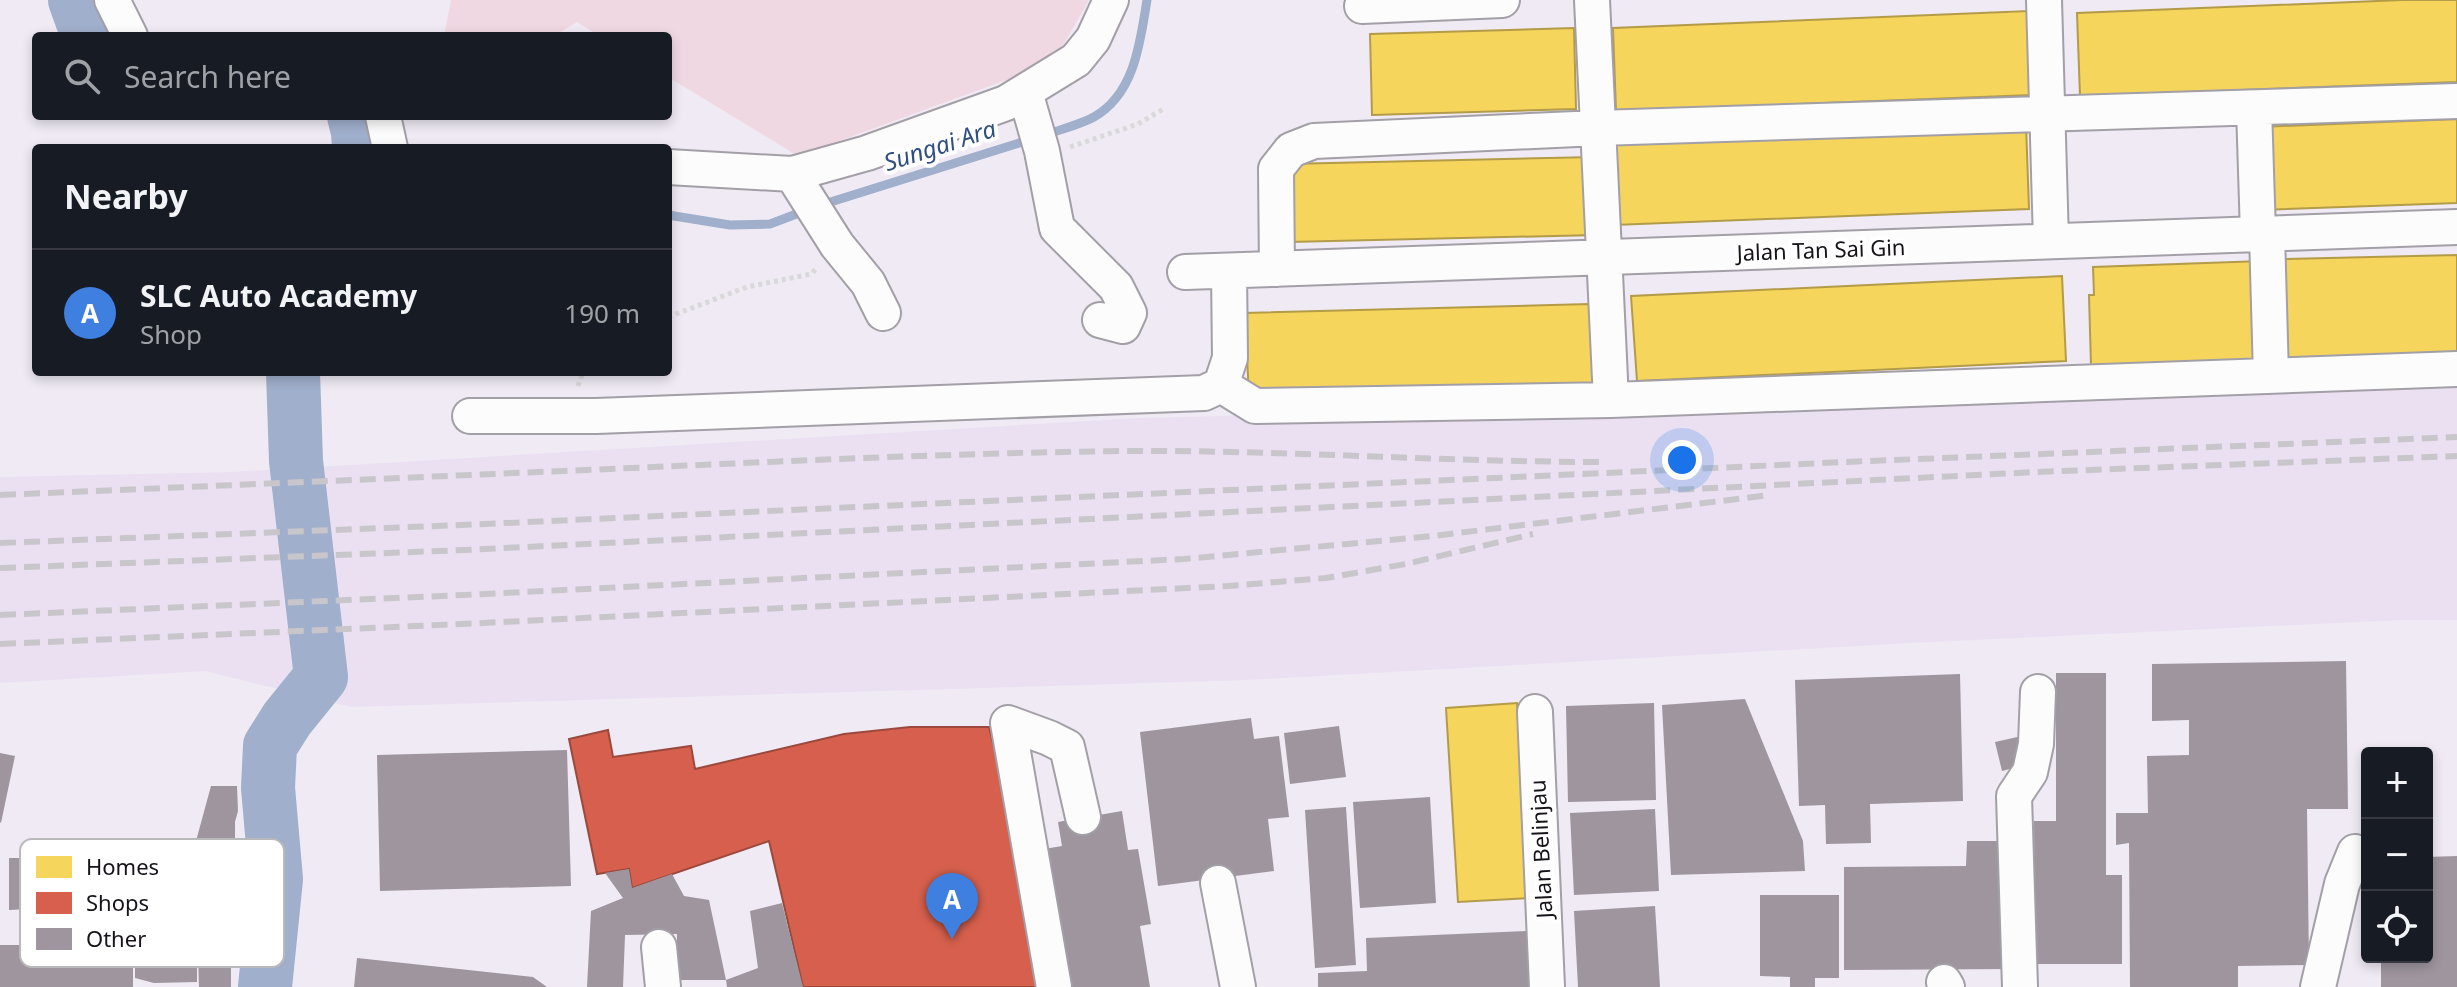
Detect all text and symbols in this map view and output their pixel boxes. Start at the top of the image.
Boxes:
search box [32,32,672,120]
icon: search [60,54,104,98]
text: Search here [124,56,291,97]
water label: Sungai Ara [879,111,1000,178]
text: Nearby [64,173,188,219]
street label: Jalan Tan Sai Gin [1734,231,1906,267]
text: SLC Auto Academy [140,275,417,316]
text: A [81,295,99,331]
text: 190 m [564,295,640,331]
text: Shop [140,316,202,352]
your location [1662,440,1702,480]
map controls [2361,747,2433,963]
button: + [2361,747,2433,819]
street label: Jalan Belinjau [1521,779,1559,921]
button: − [2361,819,2433,891]
legend [20,839,284,967]
text: Homes [86,851,159,881]
pin: A [926,873,978,939]
text: Shops [86,887,149,917]
button: locate [2361,891,2433,963]
text: Other [86,923,146,953]

